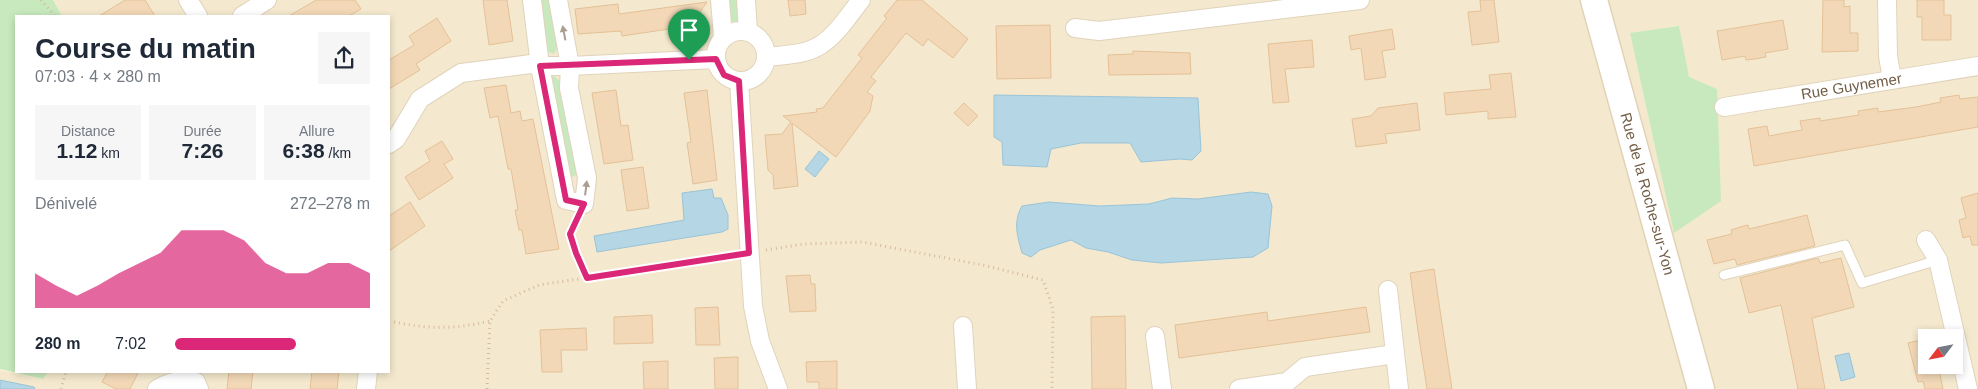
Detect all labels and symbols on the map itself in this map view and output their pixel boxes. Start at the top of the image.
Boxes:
pin [668,9,710,60]
one-way arrow [559,25,567,41]
street label: Rue Guynemer [1800,69,1903,102]
street label: Rue de la Roche-sur-Yon [1617,110,1678,277]
one-way arrow [582,179,590,195]
north arrow [1918,329,1962,374]

